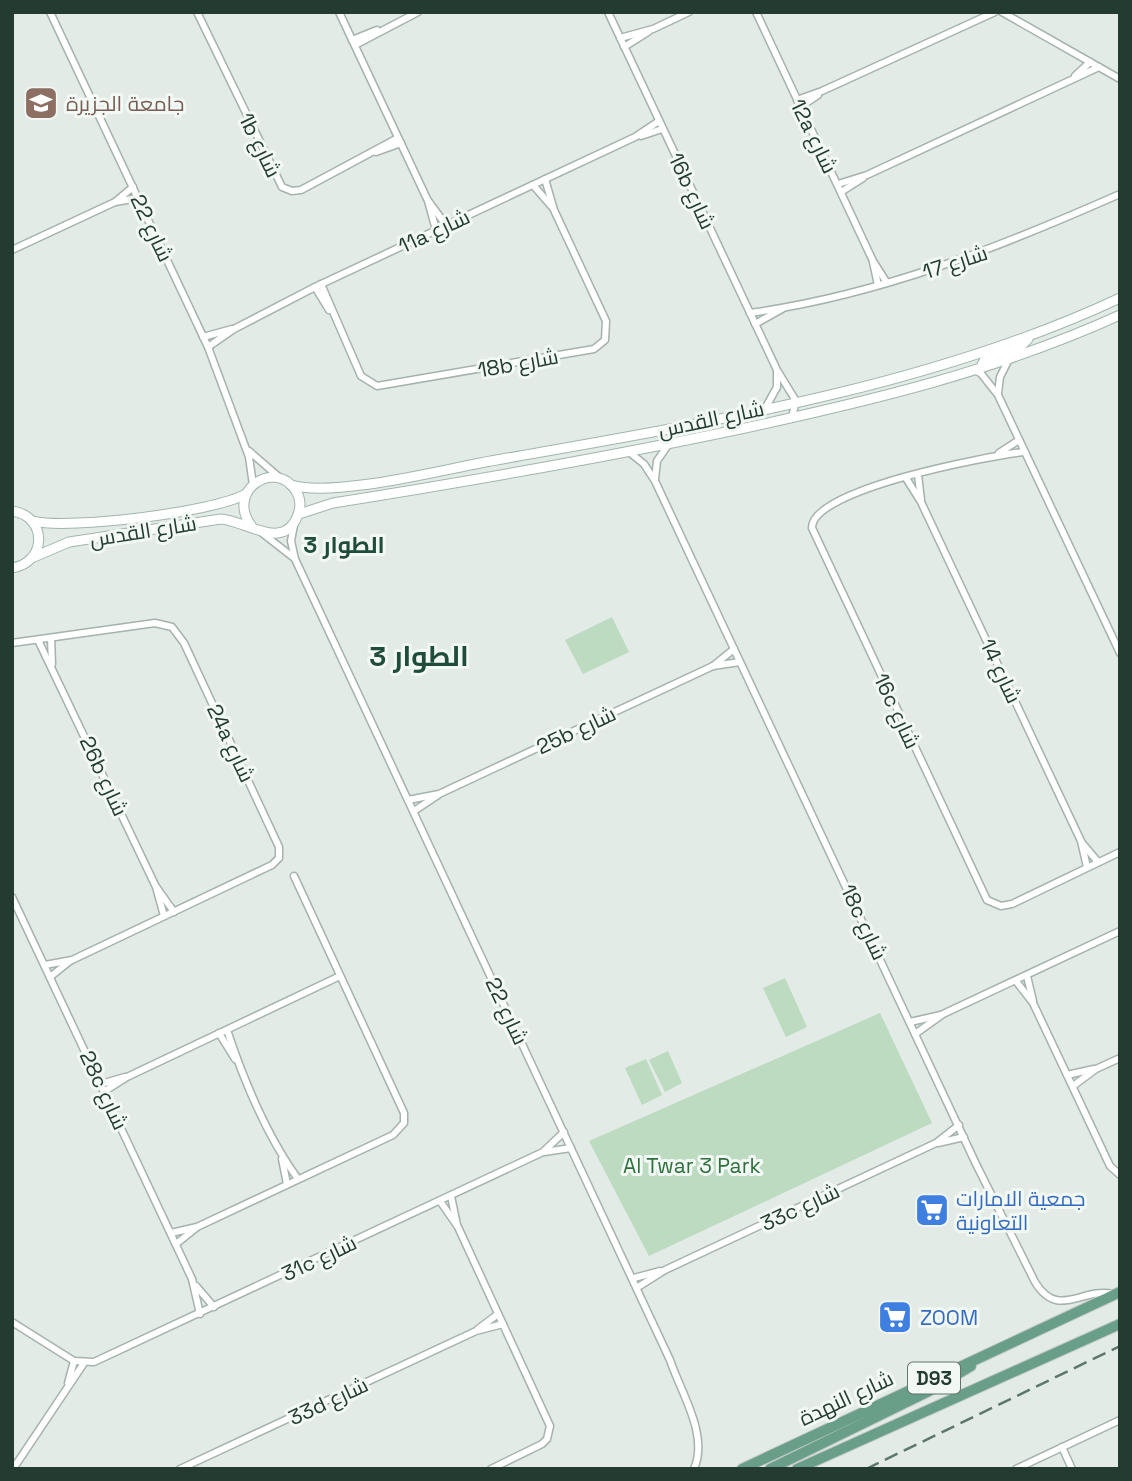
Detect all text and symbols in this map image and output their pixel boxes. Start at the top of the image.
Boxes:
school or university icon: جامعة الجزيرة [22,84,60,122]
place label: جامعة الجزيرة [66,90,184,117]
street label: 12a شارع [784,94,844,178]
street label: 1b شارع [232,108,287,182]
street label: 16b شارع [662,148,721,234]
street label: شارع 22 [124,190,179,266]
street label: 11a شارع [394,203,474,260]
street label: شارع 17 [919,239,991,286]
street label: 18b شارع [476,343,561,384]
street label: شارع القدس [656,395,767,444]
street label: شارع القدس [88,509,198,554]
district label: الطوار 3 [303,530,385,560]
street label: شارع 14 [973,634,1028,708]
district label: الطوار 3 [369,638,469,674]
street label: 16c شارع [867,669,926,754]
street label: 24a شارع [200,700,261,787]
street label: 25b شارع [532,700,621,761]
street label: 26b شارع [73,732,134,821]
street label: 18c شارع [834,880,893,965]
street label: شارع 22 [479,973,534,1049]
street label: 28c شارع [73,1046,134,1134]
park label: Al Twar 3 Park [623,1152,761,1179]
street label: 33c شارع [756,1177,844,1238]
place label: جمعية الامارات التعاونية [956,1185,1086,1236]
supermarket icon: جمعية الامارات التعاونية [913,1191,951,1229]
street label: 31c شارع [277,1229,361,1288]
supermarket icon: ZOOM [876,1298,914,1336]
place label: ZOOM [920,1304,978,1331]
road number: D93 [908,1362,960,1394]
street label: شارع النهدة [795,1364,898,1432]
street label: 33d شارع [284,1371,373,1432]

